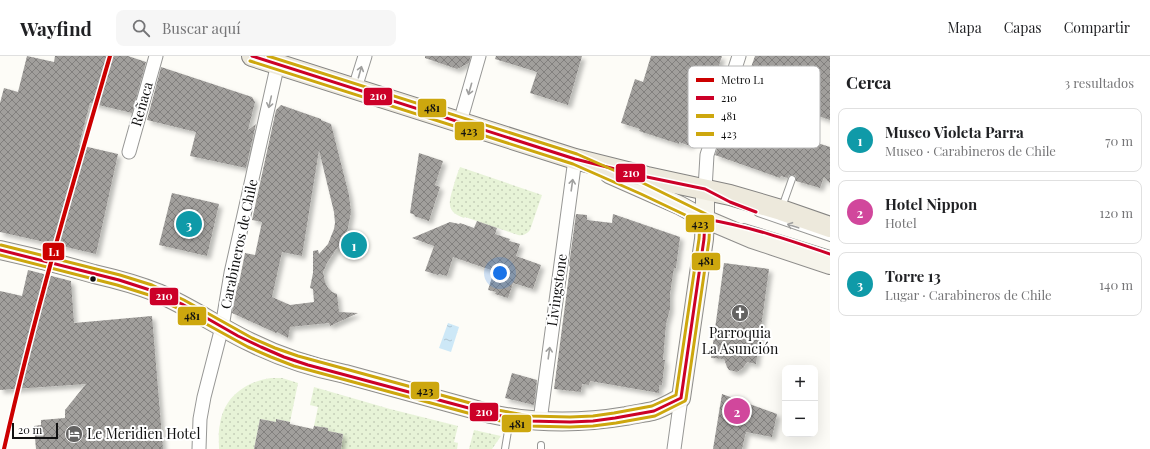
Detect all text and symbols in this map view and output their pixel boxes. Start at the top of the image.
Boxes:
search box [116,10,396,46]
text: Wayfind [20,15,92,41]
icon: search [130,17,152,39]
text: Buscar aquí [162,18,241,38]
text: Mapa [947,18,982,37]
text: Capas [1004,18,1042,37]
text: Compartir [1064,18,1130,37]
one-way arrow [357,66,364,79]
legend [688,66,820,148]
text: Cerca [846,71,891,93]
text: Metro L1 [721,72,764,87]
text: 3 resultados [1064,74,1134,91]
street label: Reñaca [126,79,157,128]
one-way arrow [466,82,473,95]
line badge: 210 [363,87,393,106]
text: 210 [369,88,387,103]
text: 210 [721,90,737,105]
one-way arrow [265,95,273,108]
line badge: 481 [417,98,447,118]
text: 481 [424,100,440,115]
text: 481 [721,108,736,123]
line badge: 423 [454,121,485,141]
text: Museo Violeta Parra [885,122,1024,142]
text: 423 [461,123,477,138]
text: 423 [721,126,737,141]
text: 1 [858,132,862,149]
text: 70 m [1105,132,1133,149]
text: Museo · Carabineros de Chile [885,142,1056,159]
line badge: 210 [615,163,646,183]
text: 210 [622,165,640,180]
street label: Carabineros de Chile [215,177,262,311]
one-way arrow [568,179,576,192]
text: Hotel Nippon [885,194,977,214]
text: 2 [857,204,863,221]
text: 120 m [1099,204,1133,221]
pin: 3 [176,209,202,239]
line badge: 423 [685,214,715,233]
text: Hotel [885,214,917,231]
text: 423 [692,216,708,231]
one-way arrow [787,221,799,229]
pin: 1 [341,230,367,260]
line badge: L1 [42,242,65,261]
text: L1 [49,244,59,259]
street label: Livingstone [542,252,571,327]
line badge: 481 [691,252,721,271]
text: 481 [698,253,714,268]
your location [490,263,510,283]
text: Torre 13 [885,266,941,286]
unlabelled marker [88,274,98,284]
text: 3 [857,276,863,293]
text: 140 m [1099,276,1133,293]
text: Lugar · Carabineros de Chile [885,286,1052,303]
line badge: 210 [149,287,179,306]
text: 210 [155,288,173,303]
church icon: Parroquia La Asunción [730,303,750,323]
line badge: 481 [177,306,207,326]
text: 481 [184,308,200,323]
place label: Parroquia La Asunción [702,323,779,358]
one-way arrow [545,347,553,360]
map controls [782,365,818,437]
button: + [782,365,818,401]
line badge: 423 [410,381,440,400]
text: 423 [417,383,433,398]
pin: 2 [724,396,750,426]
button: − [782,401,818,437]
line badge: 210 [469,402,499,422]
text: 210 [475,404,493,419]
line badge: 481 [501,414,532,433]
text: 481 [509,416,525,431]
scale bar [12,421,58,440]
text: 20 m [18,422,42,437]
hotel icon: Le Meridien Hotel [64,424,84,444]
place label: Le Meridien Hotel [87,424,200,443]

